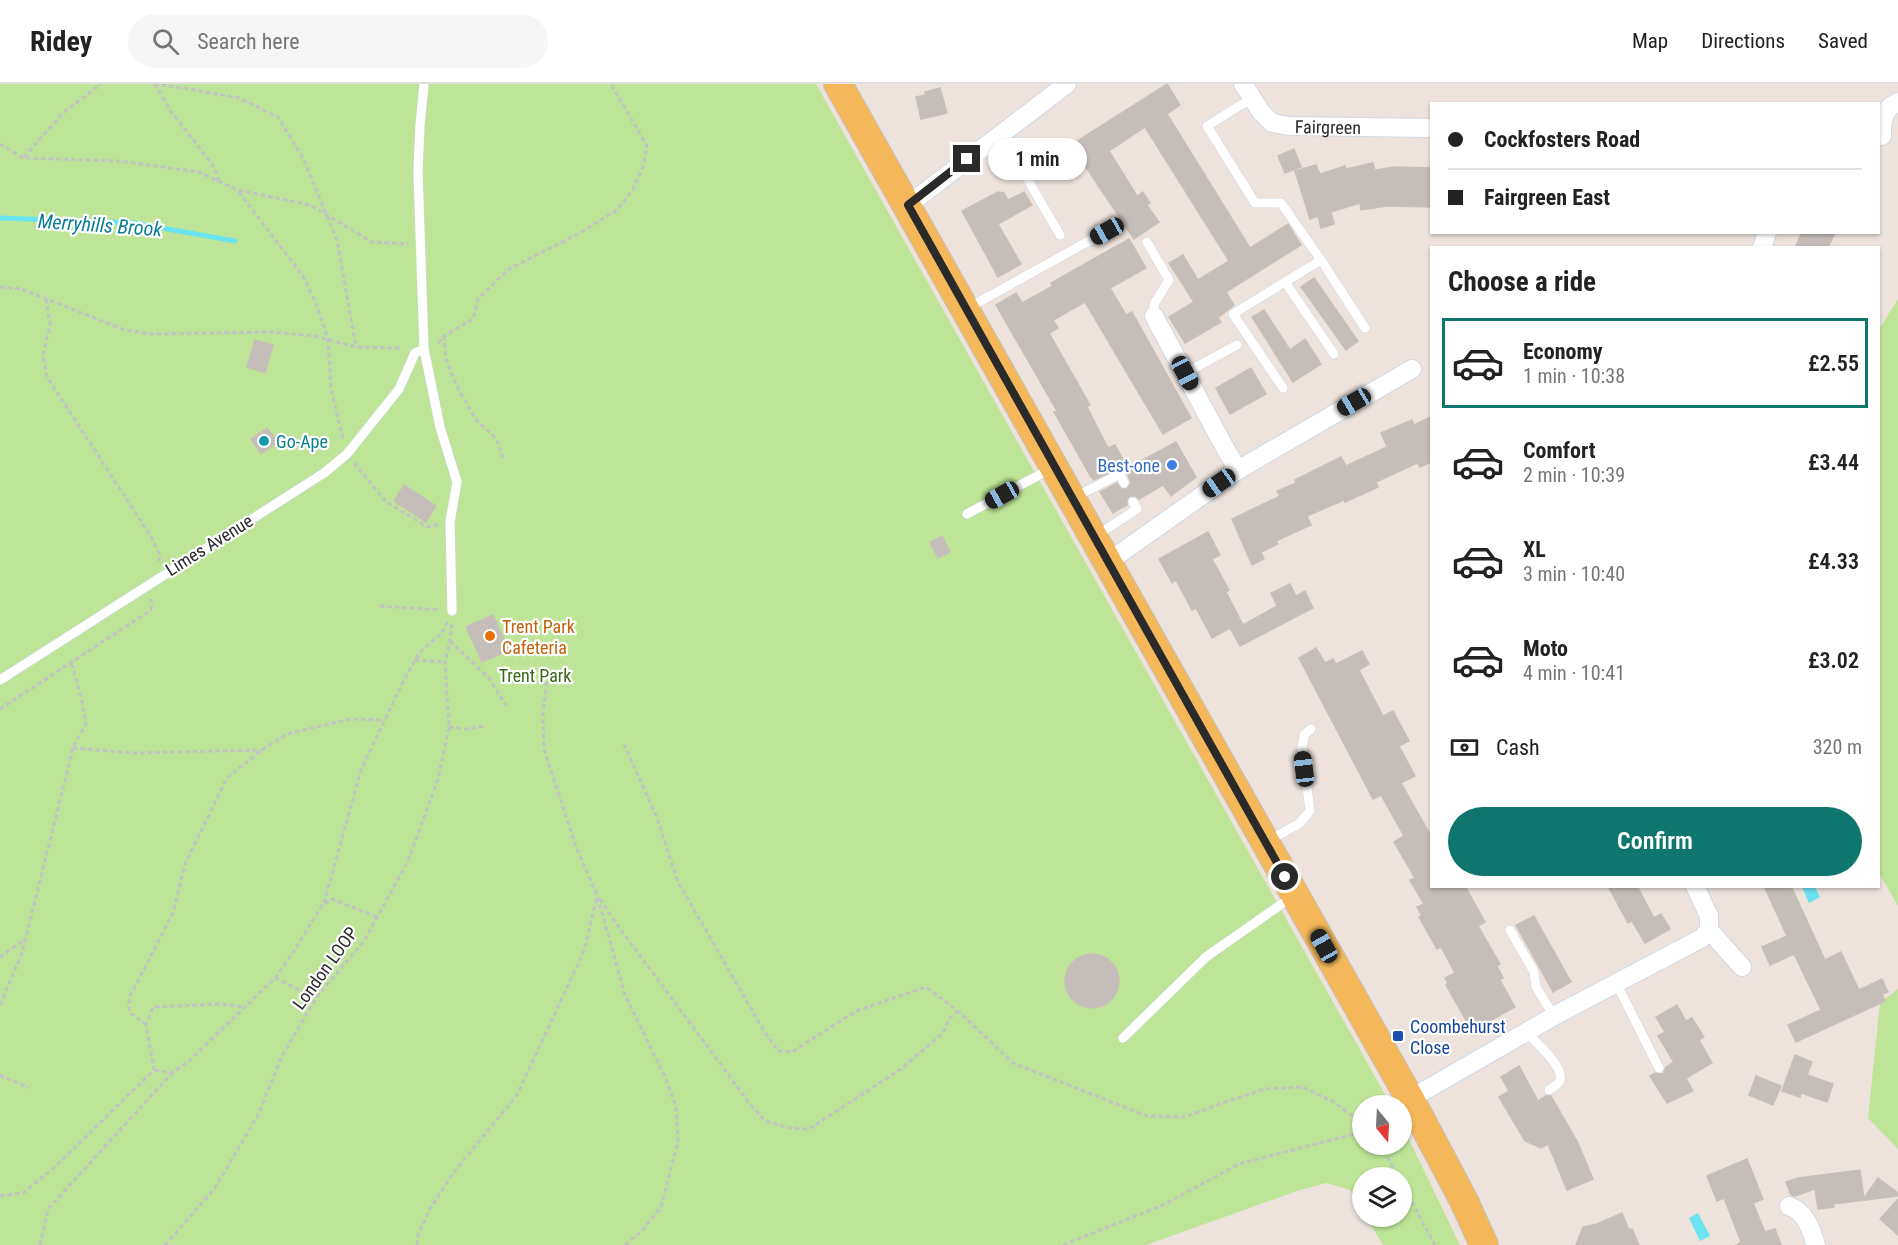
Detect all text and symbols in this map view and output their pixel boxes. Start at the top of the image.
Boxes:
search box [128,14,548,68]
text: Ridey [30,25,92,58]
icon: search [149,25,182,58]
text: Search here [197,29,299,54]
text: Map [1632,29,1668,53]
text: Directions [1701,29,1785,53]
text: Saved [1818,29,1868,53]
street label: Fairgreen [1295,116,1361,138]
text: Cockfosters Road [1484,127,1640,152]
callout: 1 min [988,138,1087,180]
route end [953,145,980,172]
text: 1 min [1015,147,1060,171]
text: Fairgreen East [1484,185,1610,210]
water label: Merryhills Brook [37,209,164,241]
car [1087,214,1127,248]
text: Choose a ride [1448,266,1596,298]
icon: car [1451,336,1505,390]
text: Economy [1523,339,1603,364]
text: £2.55 [1808,351,1859,376]
car [1169,353,1201,393]
text: 1 min · 10:38 [1523,364,1625,388]
car [1334,385,1374,419]
place label: Go-Ape [276,431,328,452]
marker: Go-Ape [257,434,271,448]
icon: car [1451,435,1505,489]
text: Comfort [1523,438,1596,463]
text: £3.44 [1808,450,1859,475]
place label: Best-one [1098,455,1160,476]
marker: Best-one [1165,458,1179,472]
text: 2 min · 10:39 [1523,463,1625,487]
car [1199,465,1239,501]
car [982,478,1022,512]
street label: Limes Avenue [162,510,256,580]
icon: car [1451,534,1505,588]
text: XL [1523,537,1546,562]
text: £4.33 [1808,549,1859,574]
text: 3 min · 10:40 [1523,562,1625,586]
place label: Trent Park Cafeteria [502,616,575,658]
marker: Trent Park Cafeteria [483,629,497,643]
icon: car [1451,633,1505,687]
text: Moto [1523,636,1568,661]
text: £3.02 [1808,648,1859,673]
text: 4 min · 10:41 [1523,661,1625,685]
park label: Trent Park [499,665,571,686]
icon: cash [1448,731,1481,764]
text: Cash [1496,735,1540,760]
text: 320 m [1813,735,1862,759]
car [1293,750,1315,788]
button: Confirm [1448,807,1862,876]
route start [1271,863,1298,890]
street label: London LOOP [288,923,362,1013]
car [1307,926,1341,966]
place label: Coombehurst Close [1410,1016,1506,1058]
marker: Coombehurst Close [1391,1029,1405,1043]
north arrow [1352,1095,1412,1155]
map controls [1352,1095,1412,1227]
button: layers [1352,1167,1412,1227]

